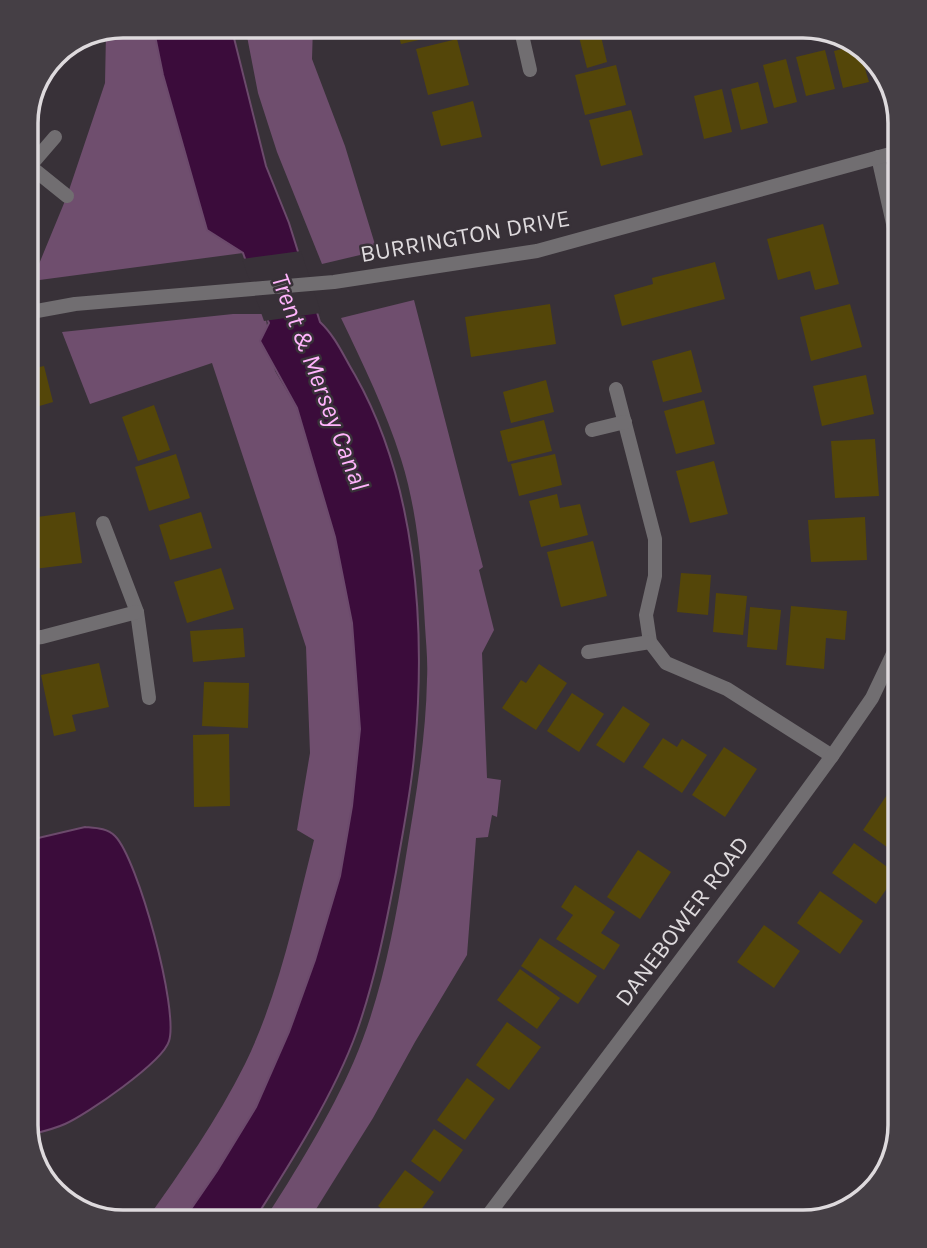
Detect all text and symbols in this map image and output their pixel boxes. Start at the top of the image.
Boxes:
street label: BURRINGTON DRIVE [358,204,572,268]
water label: Trent & Mersey Canal [264,269,376,495]
street label: DANEBOWER ROAD [609,831,755,1011]

